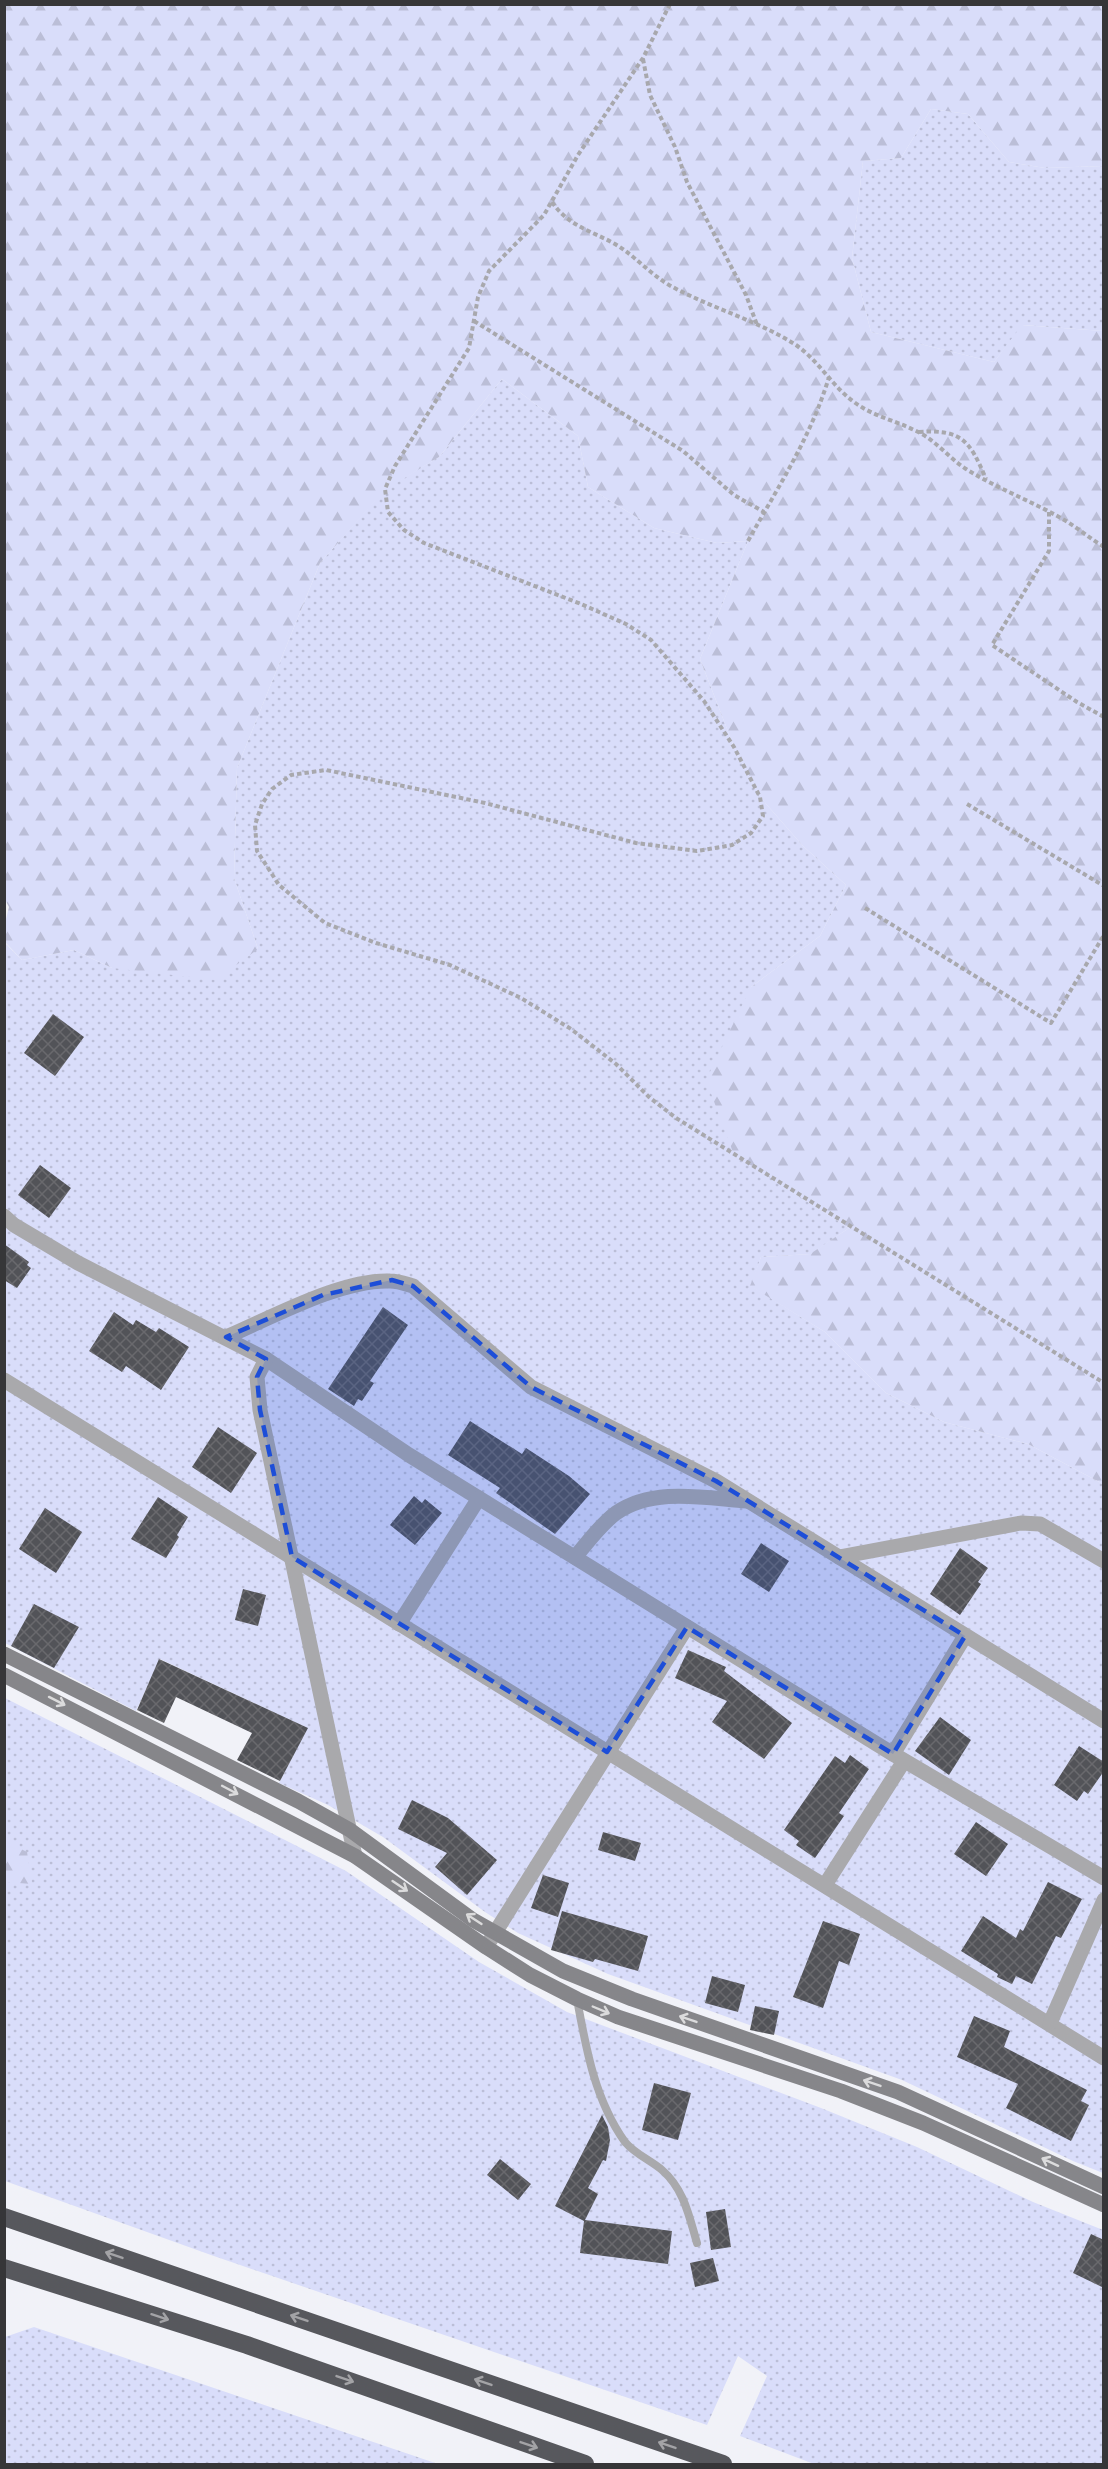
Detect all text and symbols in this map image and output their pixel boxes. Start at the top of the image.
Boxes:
one-way arrow [47,1696,65,1707]
one-way arrow [221,1784,238,1796]
one-way arrow [391,1880,407,1892]
one-way arrow [466,1913,483,1925]
one-way arrow [592,2004,610,2016]
one-way arrow [679,2012,698,2023]
one-way arrow [863,2077,882,2088]
one-way arrow [1042,2156,1060,2168]
one-way arrow [105,2248,124,2259]
one-way arrow [150,2312,169,2323]
one-way arrow [290,2312,309,2323]
one-way arrow [335,2375,354,2386]
one-way arrow [474,2375,493,2386]
one-way arrow [658,2439,677,2450]
one-way arrow [519,2440,538,2451]

